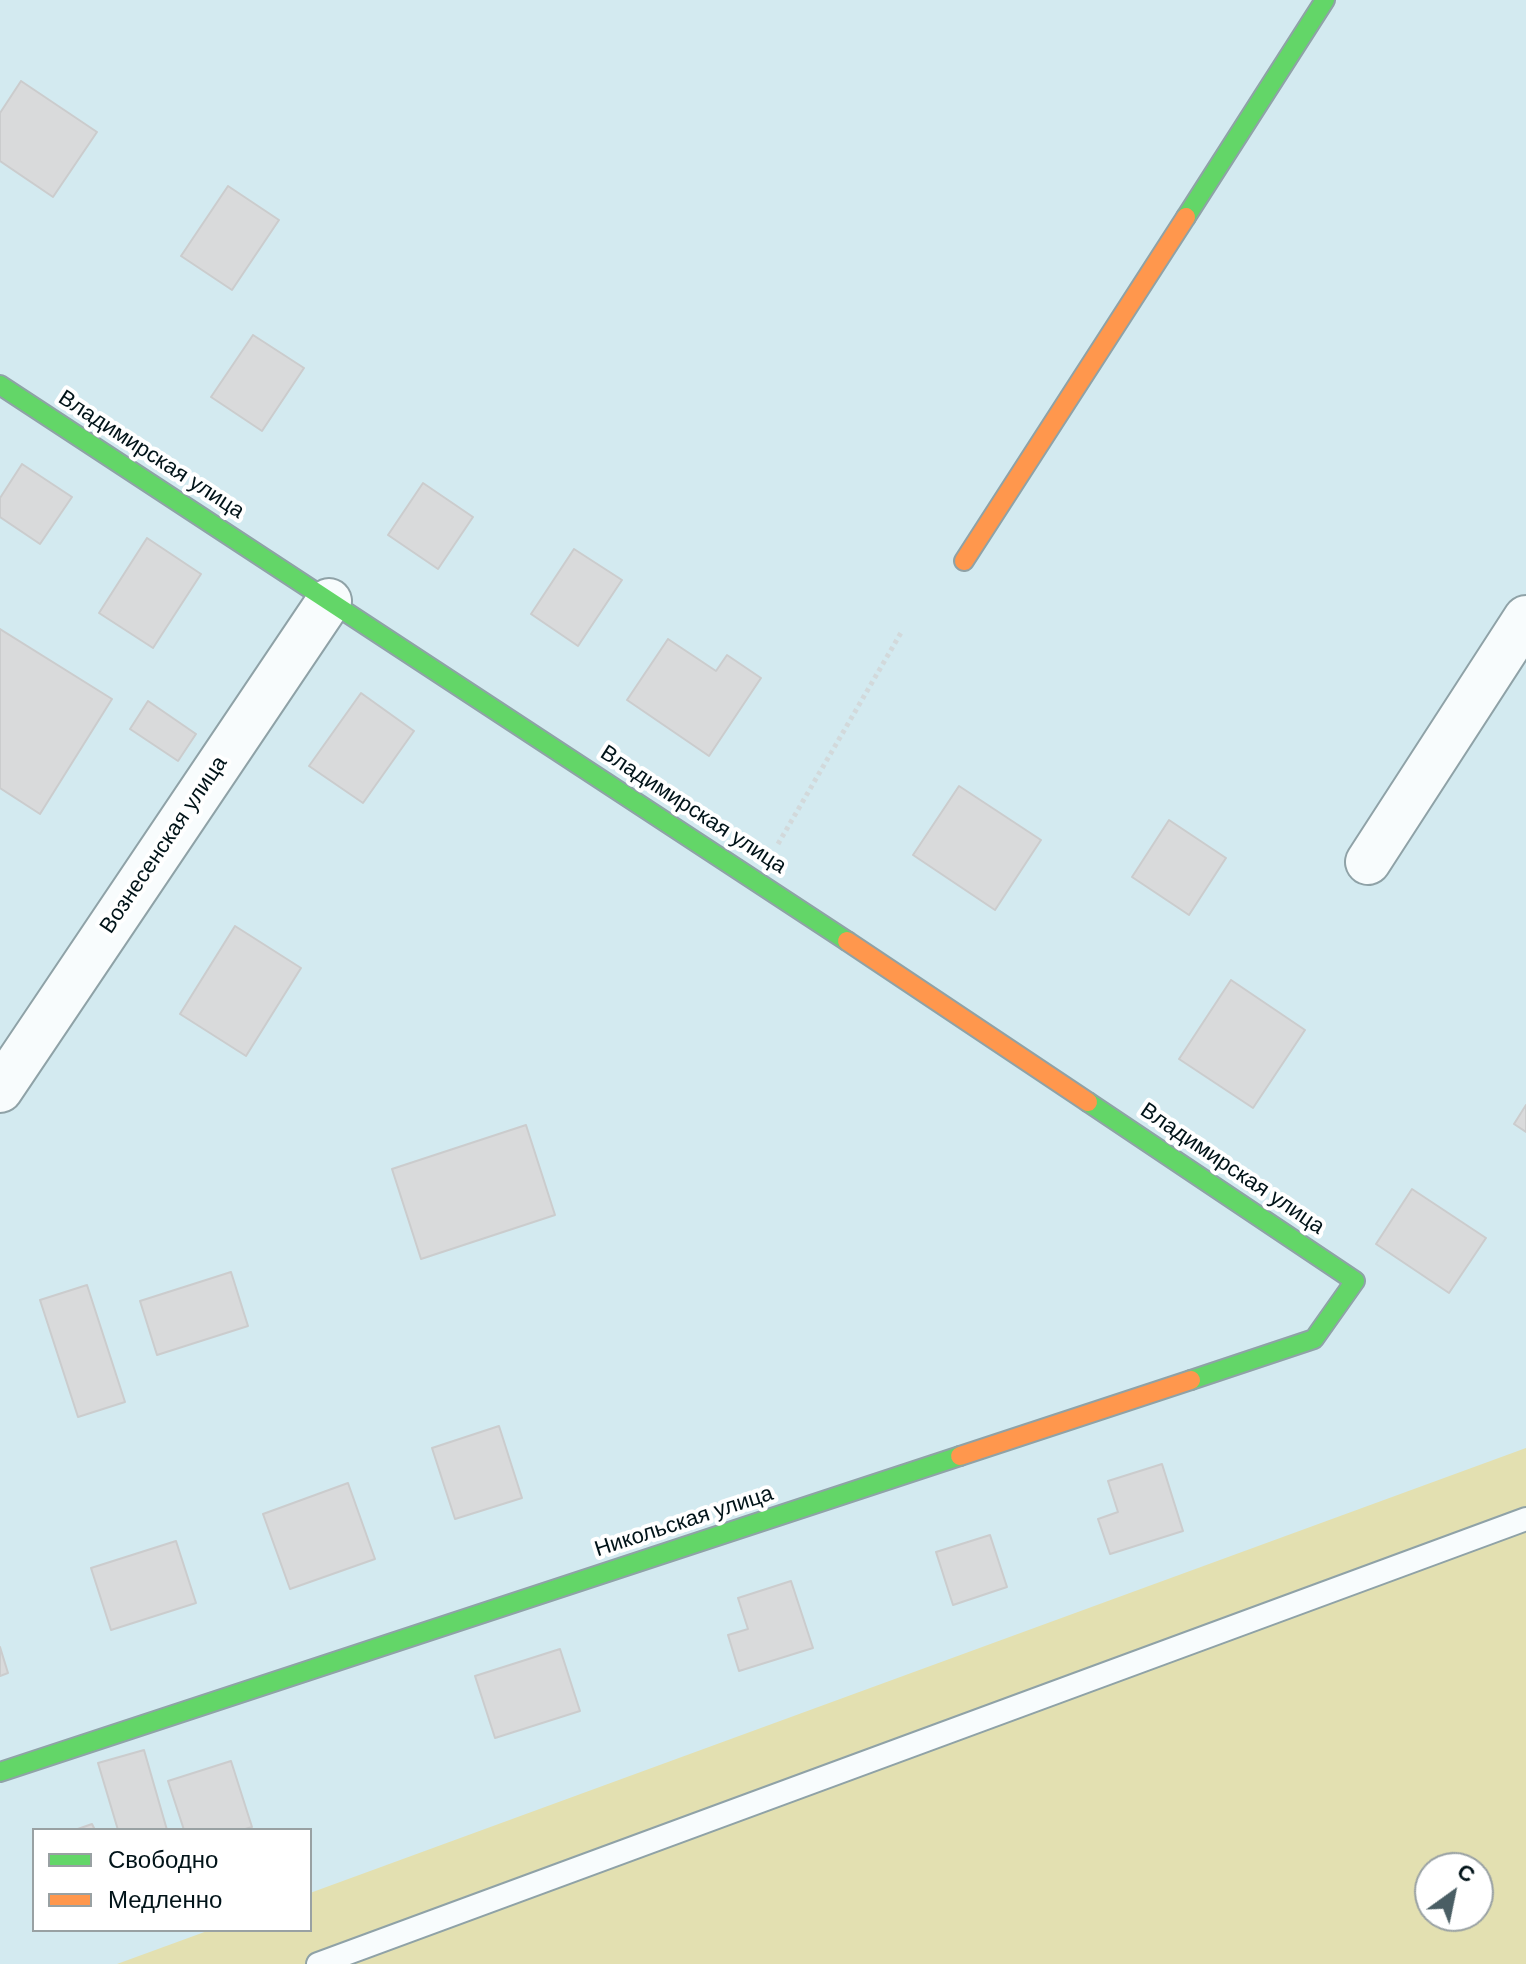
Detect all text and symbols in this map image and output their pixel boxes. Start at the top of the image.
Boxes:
street label: Владимирская улица [53,385,249,525]
street label: Владимирская улица [595,740,791,880]
street label: Вознесенская улица [95,751,233,939]
street label: Владимирская улица [1135,1098,1329,1240]
street label: Никольская улица [591,1481,777,1563]
legend [32,1828,312,1932]
text: Свободно [108,1846,218,1873]
north arrow [1414,1852,1494,1932]
text: С [1453,1858,1480,1888]
text: Медленно [108,1886,222,1913]

